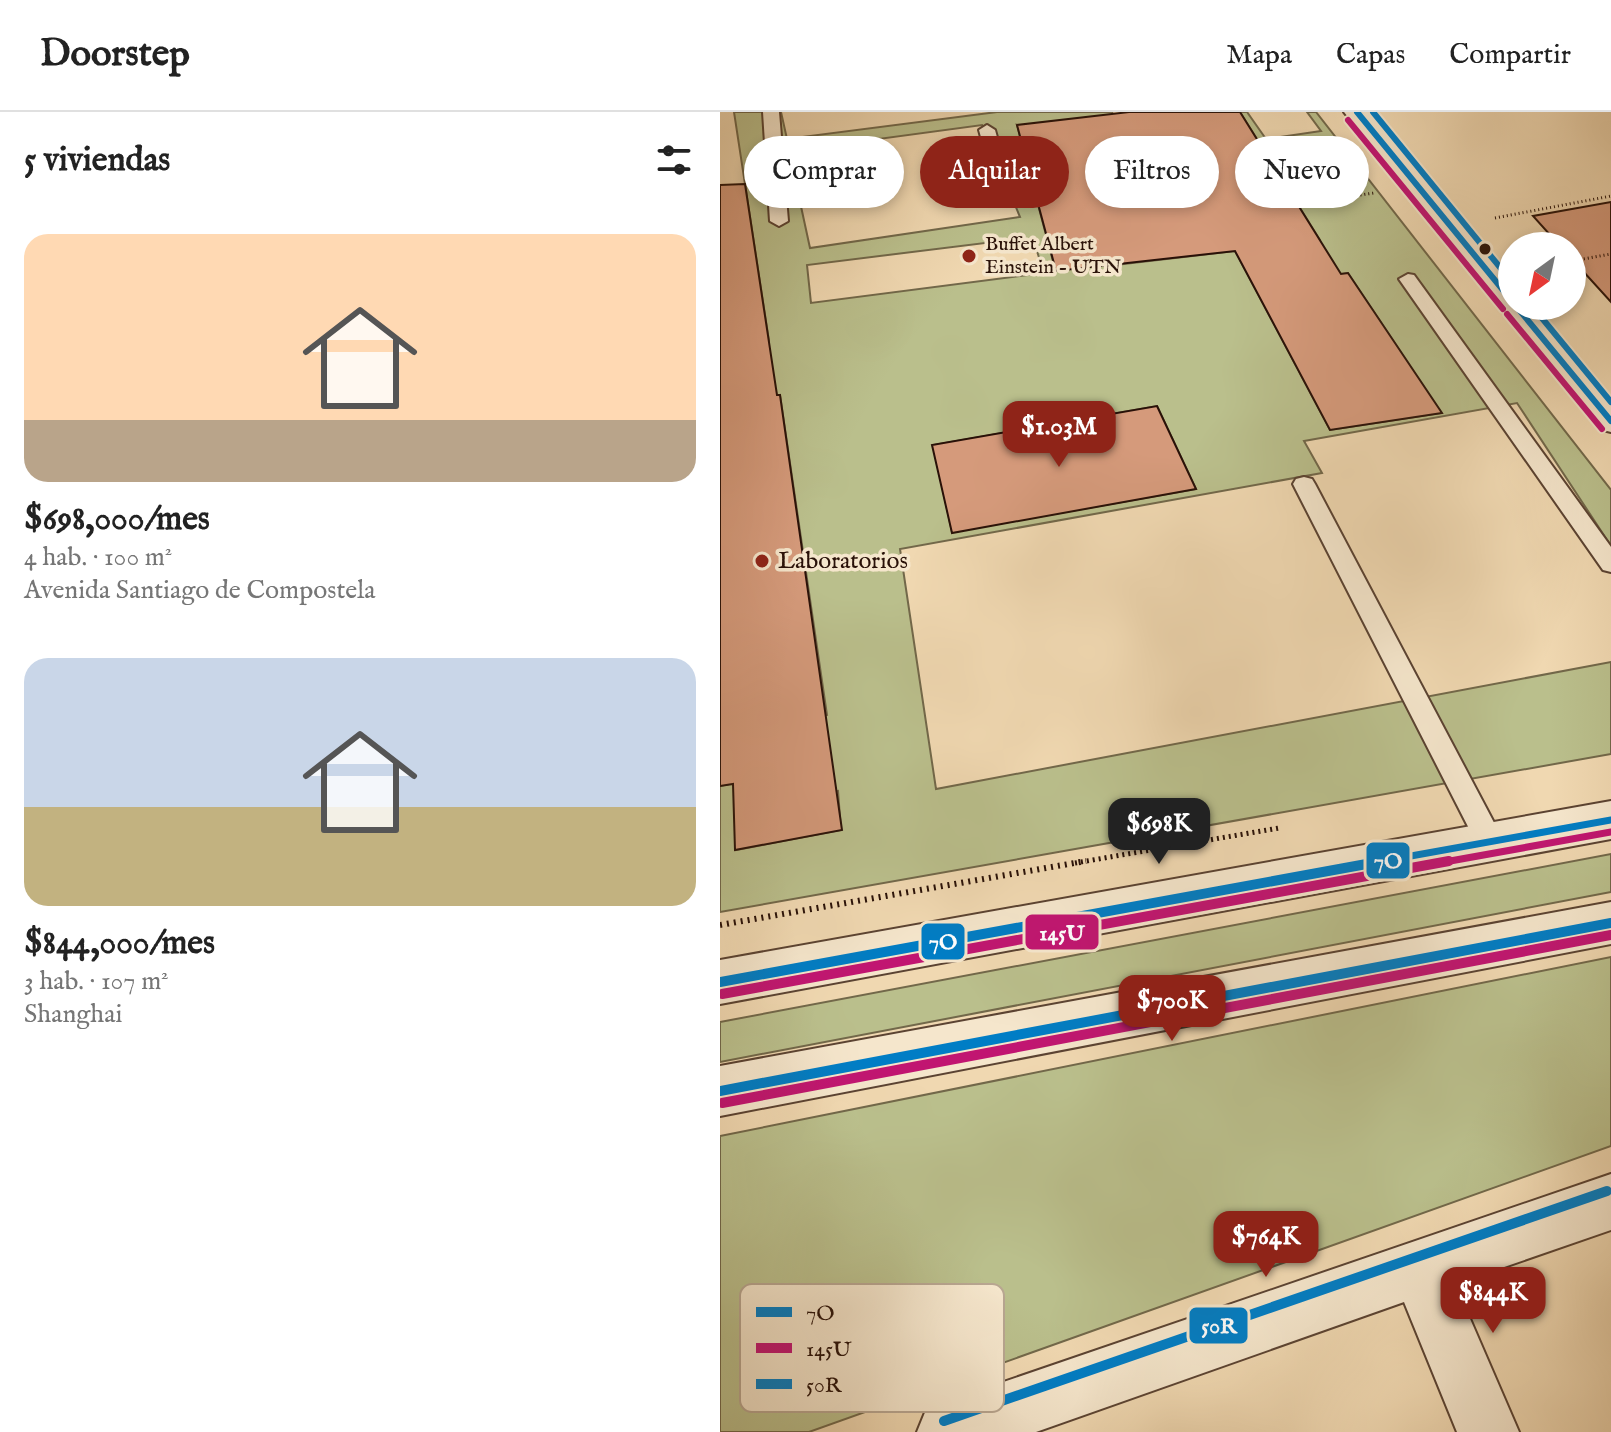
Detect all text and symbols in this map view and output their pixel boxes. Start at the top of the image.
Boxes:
text: Doorstep [40,31,190,79]
text: Mapa [1226,38,1292,73]
text: Capas [1336,38,1405,73]
text: Compartir [1449,38,1571,73]
chip: Comprar [744,136,904,208]
chip: Alquilar [920,136,1069,208]
chip: Filtros [1085,136,1219,208]
chip: Nuevo [1235,136,1369,208]
icon: filters [652,138,696,182]
text: 5 viviendas [24,139,170,182]
place label: Buffet Albert Einstein - UTN [985,232,1121,280]
north arrow [1498,232,1586,320]
map controls [1498,232,1586,320]
unlabelled marker [1477,241,1493,257]
marker: Buffet Albert Einstein - UTN [960,247,978,265]
icon: home [288,286,432,430]
pin: $1.03M [994,401,1124,469]
text: $1.03M [1021,410,1097,443]
text: $698,000/mes [24,498,210,541]
text: 4 hab. · 100 m² [24,541,172,574]
place label: Laboratorios [778,546,908,577]
marker: Laboratorios [753,552,771,570]
text: Avenida Santiago de Compostela [24,574,376,607]
icon: home [288,710,432,854]
pin: $698K [1103,798,1215,866]
text: $698K [1126,807,1192,840]
line badge: 7O [1365,841,1411,880]
text: 7O [1374,848,1402,876]
line badge: 145U [1024,913,1100,951]
text: 145U [1039,920,1086,948]
text: $844,000/mes [24,922,215,965]
line badge: 7O [920,922,966,961]
text: 7O [929,929,957,957]
text: 3 hab. · 107 m² [24,965,169,998]
pin: $700K [1116,975,1228,1043]
text: $700K [1137,984,1207,1017]
text: Shanghai [24,998,122,1031]
pin: $764K [1210,1211,1322,1279]
text: $764K [1231,1220,1301,1253]
pin: $844K [1437,1267,1549,1335]
text: $844K [1459,1276,1527,1309]
legend [740,1284,1004,1412]
text: 7O [806,1300,835,1328]
line badge: 50R [1188,1306,1249,1345]
text: 50R [1201,1313,1238,1341]
text: 145U [806,1336,852,1364]
text: 50R [806,1372,843,1400]

